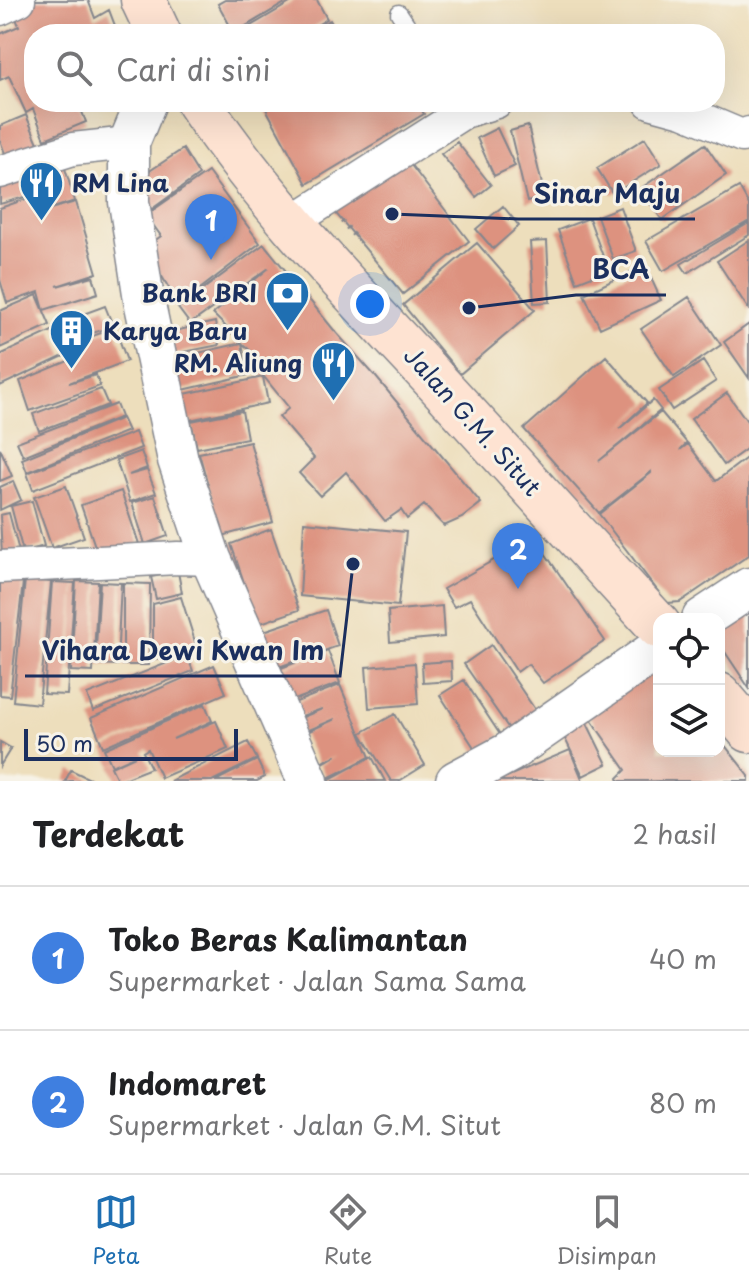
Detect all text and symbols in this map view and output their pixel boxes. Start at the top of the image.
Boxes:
search box [24,24,725,112]
icon: search [52,46,96,90]
text: Cari di sini [116,46,271,91]
restaurant icon: RM Lina [17,160,65,223]
place label: RM Lina [72,164,169,200]
callout: Sinar Maju [518,169,695,219]
text: Sinar Maju [534,173,680,212]
pin: 1 [185,194,237,260]
callout: BCA [576,245,666,295]
text: BCA [592,249,650,288]
bank icon: Bank BRI [264,270,312,333]
place label: Bank BRI [142,274,257,310]
your location [350,284,390,324]
building icon: Karya Baru [48,308,96,371]
place label: Karya Baru [103,312,247,348]
street label: Jalan G.M. Situt [396,338,551,503]
restaurant icon: RM. Aliung [309,340,357,403]
place label: RM. Aliung [174,344,302,380]
pin: 2 [492,523,544,589]
map controls [653,613,725,757]
button: locate [653,613,725,685]
callout: Vihara Dewi Kwan Im [25,626,340,676]
text: Vihara Dewi Kwan Im [42,630,324,669]
button: layers [653,685,725,757]
scale bar [24,725,238,761]
text: 50 m [36,726,93,759]
text: Terdekat [32,807,184,859]
text: 2 hasil [632,814,717,853]
text: Toko Beras Kalimantan [108,916,468,961]
text: 1 [52,939,64,978]
text: 40 m [649,939,717,978]
text: Supermarket · Jalan Sama Sama [108,961,526,1000]
text: Indomaret [108,1060,266,1105]
text: 2 [49,1083,67,1122]
text: 80 m [649,1083,717,1122]
text: Supermarket · Jalan G.M. Situt [108,1105,501,1144]
tab: Peta [92,1190,139,1271]
tab: Rute [324,1190,372,1271]
tab: Disimpan [556,1190,657,1271]

